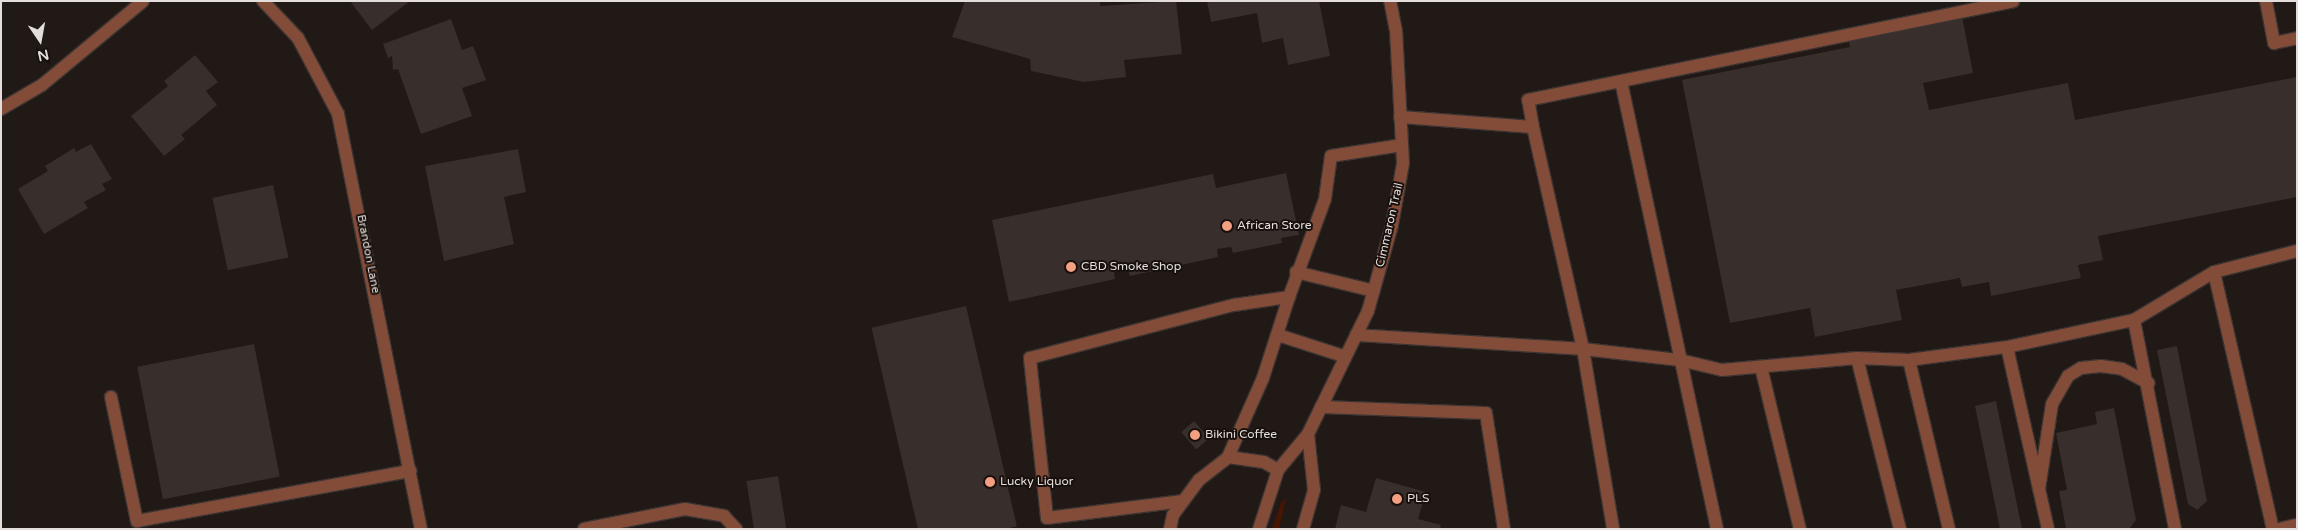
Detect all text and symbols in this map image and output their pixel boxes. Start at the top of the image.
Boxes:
north arrow [15,15,65,65]
text: N [36,46,50,65]
street label: Cimmaron Trail [1373,181,1407,269]
street label: Brandon Lane [353,213,383,295]
place label: African Store [1237,219,1312,233]
marker: African Store [1221,220,1233,232]
place label: CBD Smoke Shop [1081,260,1181,274]
marker: CBD Smoke Shop [1065,261,1077,273]
place label: Bikini Coffee [1205,428,1277,442]
marker: Bikini Coffee [1189,429,1201,441]
place label: Lucky Liquor [1000,475,1073,489]
marker: Lucky Liquor [984,476,996,488]
place label: PLS [1407,492,1429,506]
marker: PLS [1391,493,1403,505]

